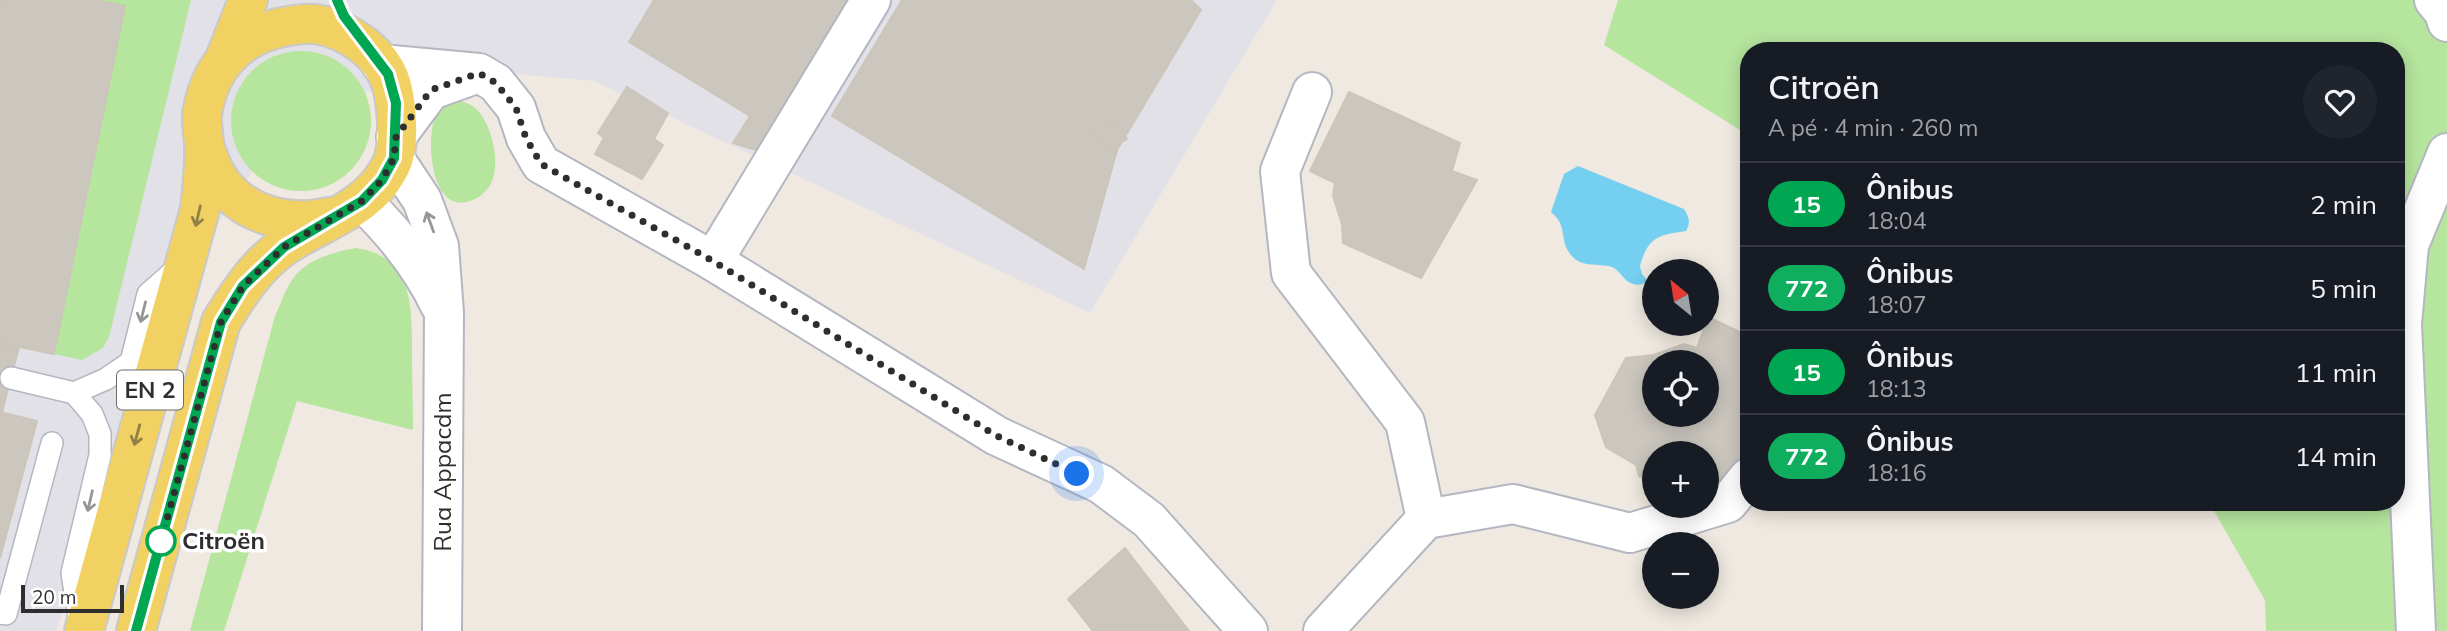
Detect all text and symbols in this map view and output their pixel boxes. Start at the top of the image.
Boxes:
button: heart [2303,65,2377,139]
text: Citroën [1768,66,1880,107]
text: A pé · 4 min · 260 m [1768,113,1978,142]
text: Ônibus [1866,173,1954,206]
text: 2 min [2310,188,2377,221]
text: 15 [1792,189,1821,219]
one-way arrow [191,204,204,227]
text: 18:04 [1866,206,1926,235]
one-way arrow [423,211,436,233]
text: Ônibus [1866,257,1954,290]
north arrow [1642,259,1718,336]
map controls [1642,259,1719,609]
text: 5 min [2310,272,2377,305]
text: 772 [1785,273,1828,303]
text: 18:07 [1866,290,1926,319]
one-way arrow [136,300,149,323]
text: Ônibus [1866,341,1954,374]
button: locate [1642,350,1719,427]
text: 11 min [2295,356,2377,389]
text: 15 [1792,357,1821,387]
road number: EN 2 [117,370,183,410]
text: 18:13 [1866,374,1926,403]
street label: Rua Appacdm [427,392,457,552]
one-way arrow [130,424,143,446]
text: Ônibus [1866,425,1954,458]
text: 14 min [2295,440,2377,473]
button: + [1642,441,1719,518]
text: 772 [1785,441,1828,471]
your location [1059,456,1094,491]
text: 18:16 [1866,458,1926,487]
one-way arrow [82,489,96,512]
place label: Citroën [182,525,265,555]
marker: Citroën [146,526,176,556]
button: − [1642,532,1719,609]
scale bar [21,582,124,614]
text: 20 m [32,585,76,609]

